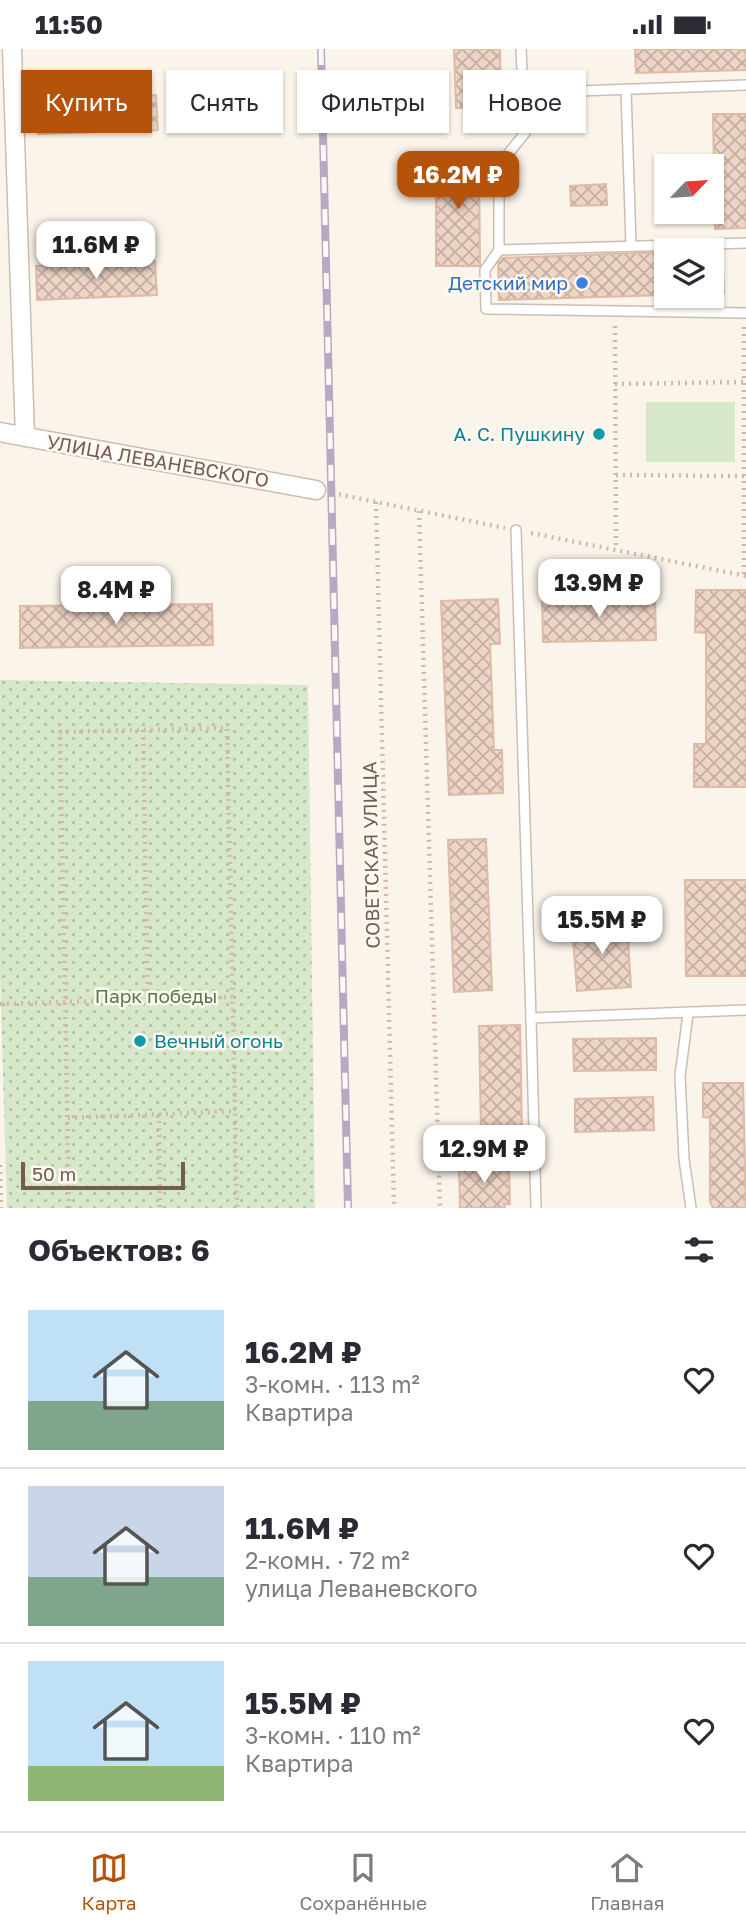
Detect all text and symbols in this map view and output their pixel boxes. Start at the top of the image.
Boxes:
text: 11:50 [35,9,103,40]
chip: Купить [21,70,152,133]
chip: Снять [166,70,283,133]
chip: Фильтры [297,70,449,133]
chip: Новое [463,70,586,133]
pin: 16.2M ₽ [393,151,523,211]
north arrow [654,154,724,224]
map controls [654,154,724,308]
text: 16.2M ₽ [413,160,503,188]
pin: 11.6M ₽ [31,222,161,281]
text: 11.6M ₽ [52,230,140,258]
button: layers [654,238,724,308]
place label: Детский мир [448,271,568,294]
marker: Детский мир [574,275,590,291]
place label: А. С. Пушкину [454,422,585,445]
marker: А. С. Пушкину [591,426,607,442]
street label: УЛИЦА ЛЕВАНЕВСКОГО [45,430,271,491]
pin: 13.9M ₽ [534,559,664,619]
pin: 8.4M ₽ [59,567,173,626]
text: 13.9M ₽ [554,568,644,596]
text: 8.4M ₽ [77,575,155,603]
street label: СОВЕТСКАЯ УЛИЦА [357,761,384,949]
pin: 15.5M ₽ [537,897,667,956]
text: 15.5M ₽ [557,905,647,933]
park label: Парк победы [95,984,217,1007]
place label: Вечный огонь [154,1029,283,1052]
marker: Вечный огонь [132,1033,148,1049]
pin: 12.9M ₽ [419,1125,549,1185]
text: 12.9M ₽ [439,1134,529,1162]
scale bar [21,1159,186,1191]
text: 50 m [32,1162,76,1185]
icon: filters [680,1231,718,1269]
text: Объектов: 6 [28,1232,210,1268]
text: 16.2M ₽ [245,1334,362,1370]
icon: home [84,1338,168,1422]
icon: heart [680,1361,718,1399]
text: 3-комн. · 113 m² [245,1370,420,1398]
text: Квартира [245,1398,353,1426]
text: 11.6M ₽ [245,1510,359,1546]
icon: home [84,1514,168,1598]
icon: heart [680,1537,718,1575]
text: 2-комн. · 72 m² [245,1546,409,1574]
text: улица Леваневского [245,1574,478,1602]
text: 15.5M ₽ [245,1685,361,1721]
icon: home [84,1689,168,1773]
icon: heart [680,1712,718,1750]
text: 3-комн. · 110 m² [245,1721,421,1749]
text: Квартира [245,1749,353,1777]
tab: Карта [82,1849,137,1914]
tab: Сохранённые [300,1849,427,1914]
tab: Главная [590,1849,664,1914]

